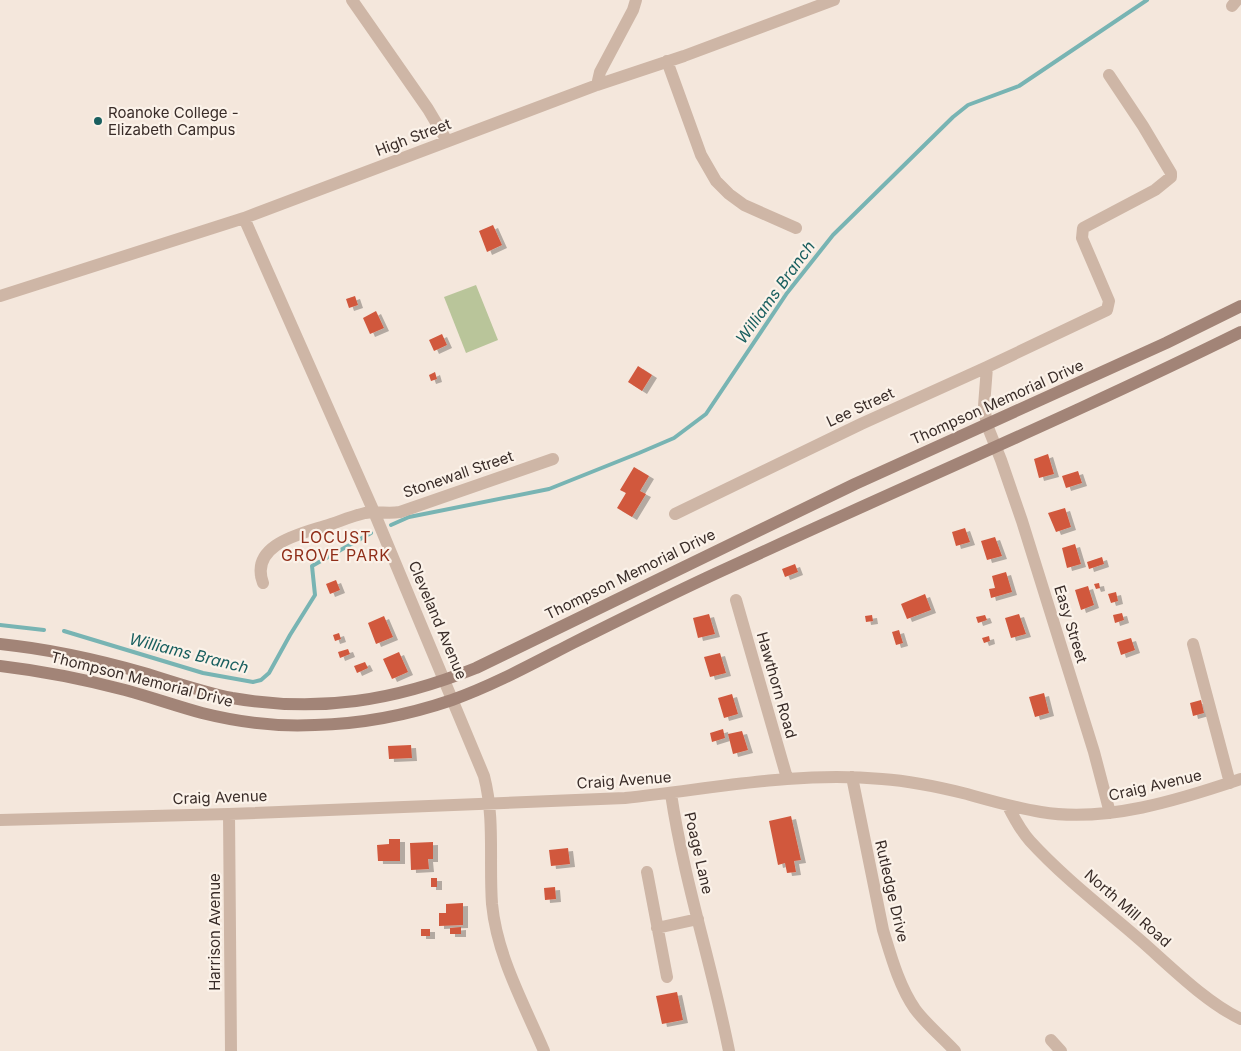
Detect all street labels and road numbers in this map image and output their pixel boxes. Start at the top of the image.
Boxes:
street label: High Street [373,114,454,160]
street label: Thompson Memorial Drive [908,355,1086,449]
street label: Lee Street [823,383,897,431]
street label: Stonewall Street [400,446,516,502]
street label: Thompson Memorial Drive [542,524,718,624]
street label: Cleveland Avenue [404,558,472,682]
street label: Easy Street [1050,583,1092,665]
street label: Hawthorn Road [753,630,801,740]
street label: Thompson Memorial Drive [49,647,235,711]
street label: Craig Avenue [1107,765,1203,805]
street label: Craig Avenue [576,767,672,793]
street label: Craig Avenue [172,786,268,808]
street label: Poage Lane [680,810,718,896]
street label: Rutledge Drive [871,838,913,944]
street label: North Mill Road [1081,865,1175,951]
street label: Harrison Avenue [205,873,224,991]

